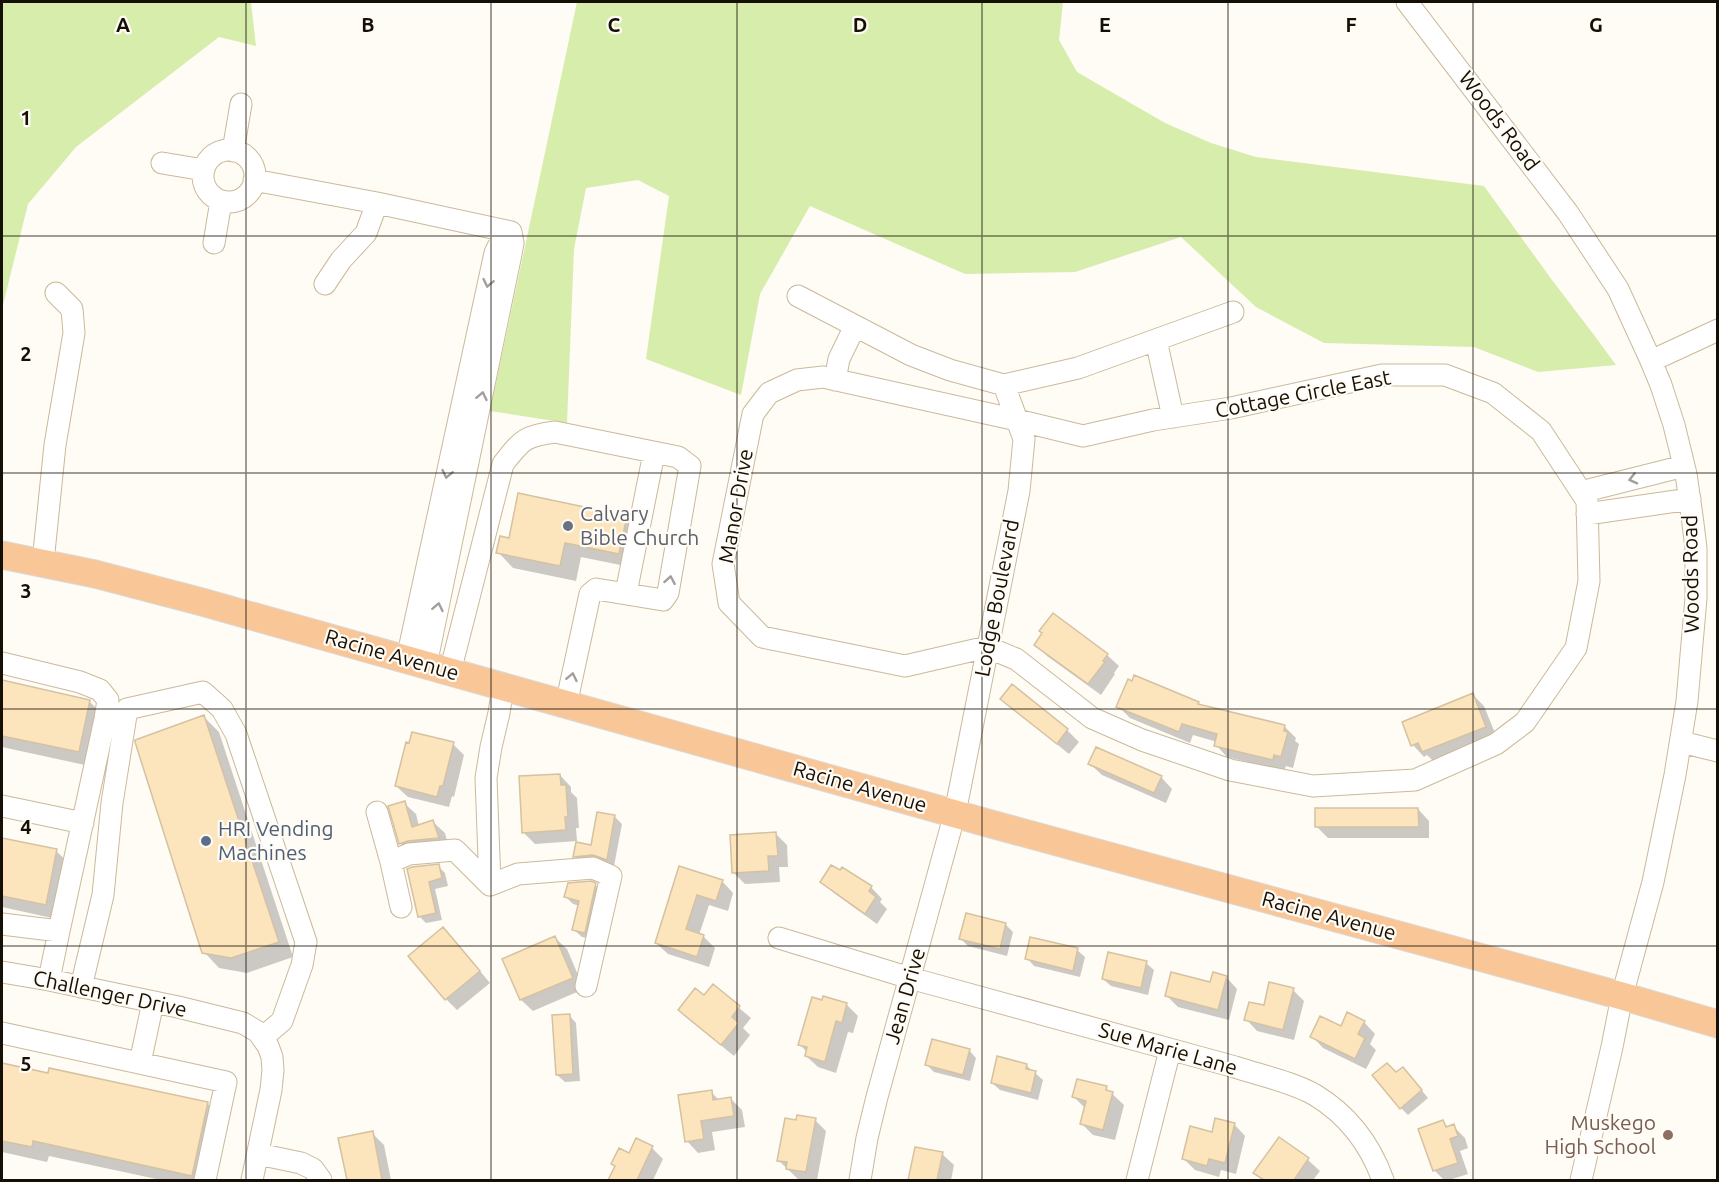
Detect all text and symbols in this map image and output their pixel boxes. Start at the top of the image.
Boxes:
text: A [116,13,130,36]
text: B [361,13,375,36]
text: C [608,13,621,36]
text: D [853,13,867,36]
text: E [1099,13,1111,36]
text: F [1345,13,1357,36]
text: G [1589,13,1603,36]
street label: Woods Road [1455,66,1545,175]
text: 1 [20,106,32,129]
one-way arrow [483,278,496,288]
text: 2 [20,342,32,365]
street label: Cottage Circle East [1213,364,1393,422]
one-way arrow [475,391,488,401]
street label: Manor Drive [713,447,757,565]
one-way arrow [442,469,455,479]
one-way arrow [1628,471,1638,484]
place label: Calvary Bible Church [580,501,699,549]
street label: Woods Road [1677,515,1703,633]
street label: Lodge Boulevard [969,517,1023,678]
marker: Calvary Bible Church [561,519,575,533]
one-way arrow [663,576,676,586]
text: 3 [20,579,32,602]
one-way arrow [431,603,444,613]
street label: Racine Avenue [323,624,462,685]
one-way arrow [564,673,577,683]
street label: Racine Avenue [791,756,930,817]
text: 4 [20,815,32,838]
place label: HRI Vending Machines [218,816,334,864]
marker: HRI Vending Machines [199,834,213,848]
street label: Racine Avenue [1260,886,1399,944]
street label: Jean Drive [879,945,929,1047]
street label: Challenger Drive [31,965,189,1021]
street label: Sue Marie Lane [1096,1017,1240,1079]
text: 5 [20,1052,32,1075]
place label: Muskego High School [1545,1110,1656,1158]
marker: Muskego High School [1661,1128,1675,1142]

